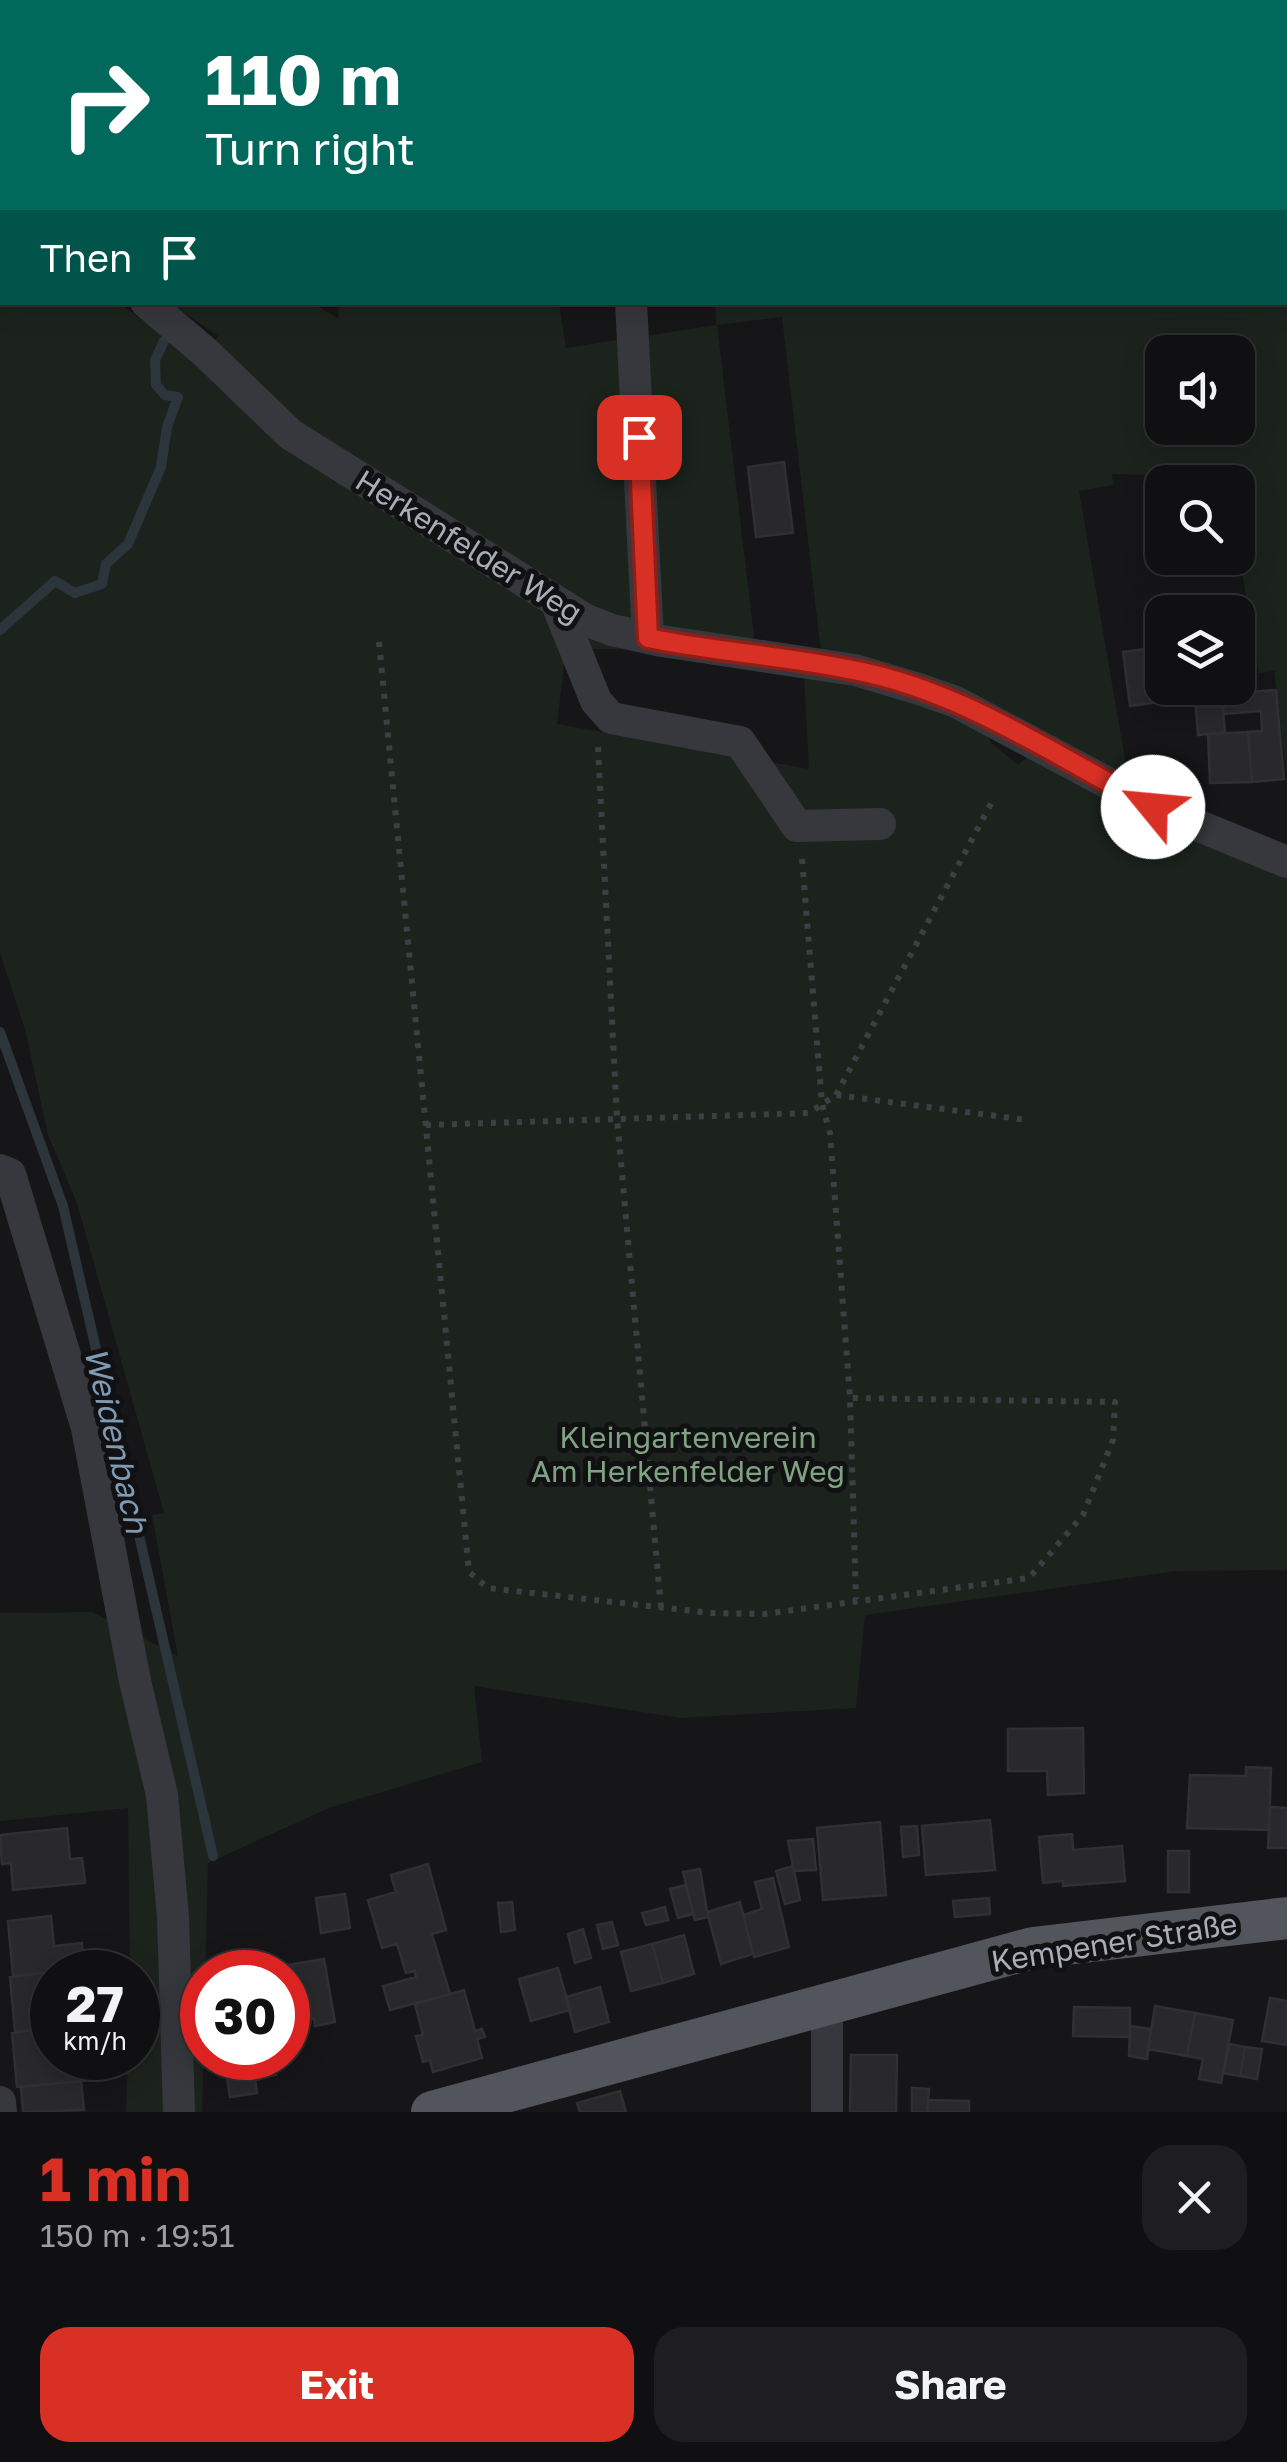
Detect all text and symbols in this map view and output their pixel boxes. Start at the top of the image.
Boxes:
text: 110 m [205,36,401,120]
icon: right [40,40,170,170]
text: Turn right [205,121,415,175]
icon: arrive [152,230,207,285]
text: Then [40,235,132,280]
map controls [1145,335,1255,705]
button: sound [1145,335,1255,445]
pin [597,395,682,480]
icon: arrive [612,410,667,465]
street label: Herkenfelder Weg [349,462,589,630]
button: search [1145,465,1255,575]
button: layers [1145,595,1255,705]
position arrow [1101,755,1205,859]
water label: Weidenbach [77,1343,157,1538]
park label: Kleingartenverein Am Herkenfelder Weg [531,1419,845,1489]
street label: Kempener Straße [988,1905,1240,1979]
speed limit sign: 30 [180,1950,310,2080]
text: 27 [66,1973,124,2033]
text: km/h [63,2025,127,2056]
text: 1 min [40,2142,191,2214]
button: close [1142,2145,1247,2250]
text: 150 m · 19:51 [40,2216,234,2254]
button: Exit [40,2327,634,2442]
button: Share [654,2327,1247,2442]

